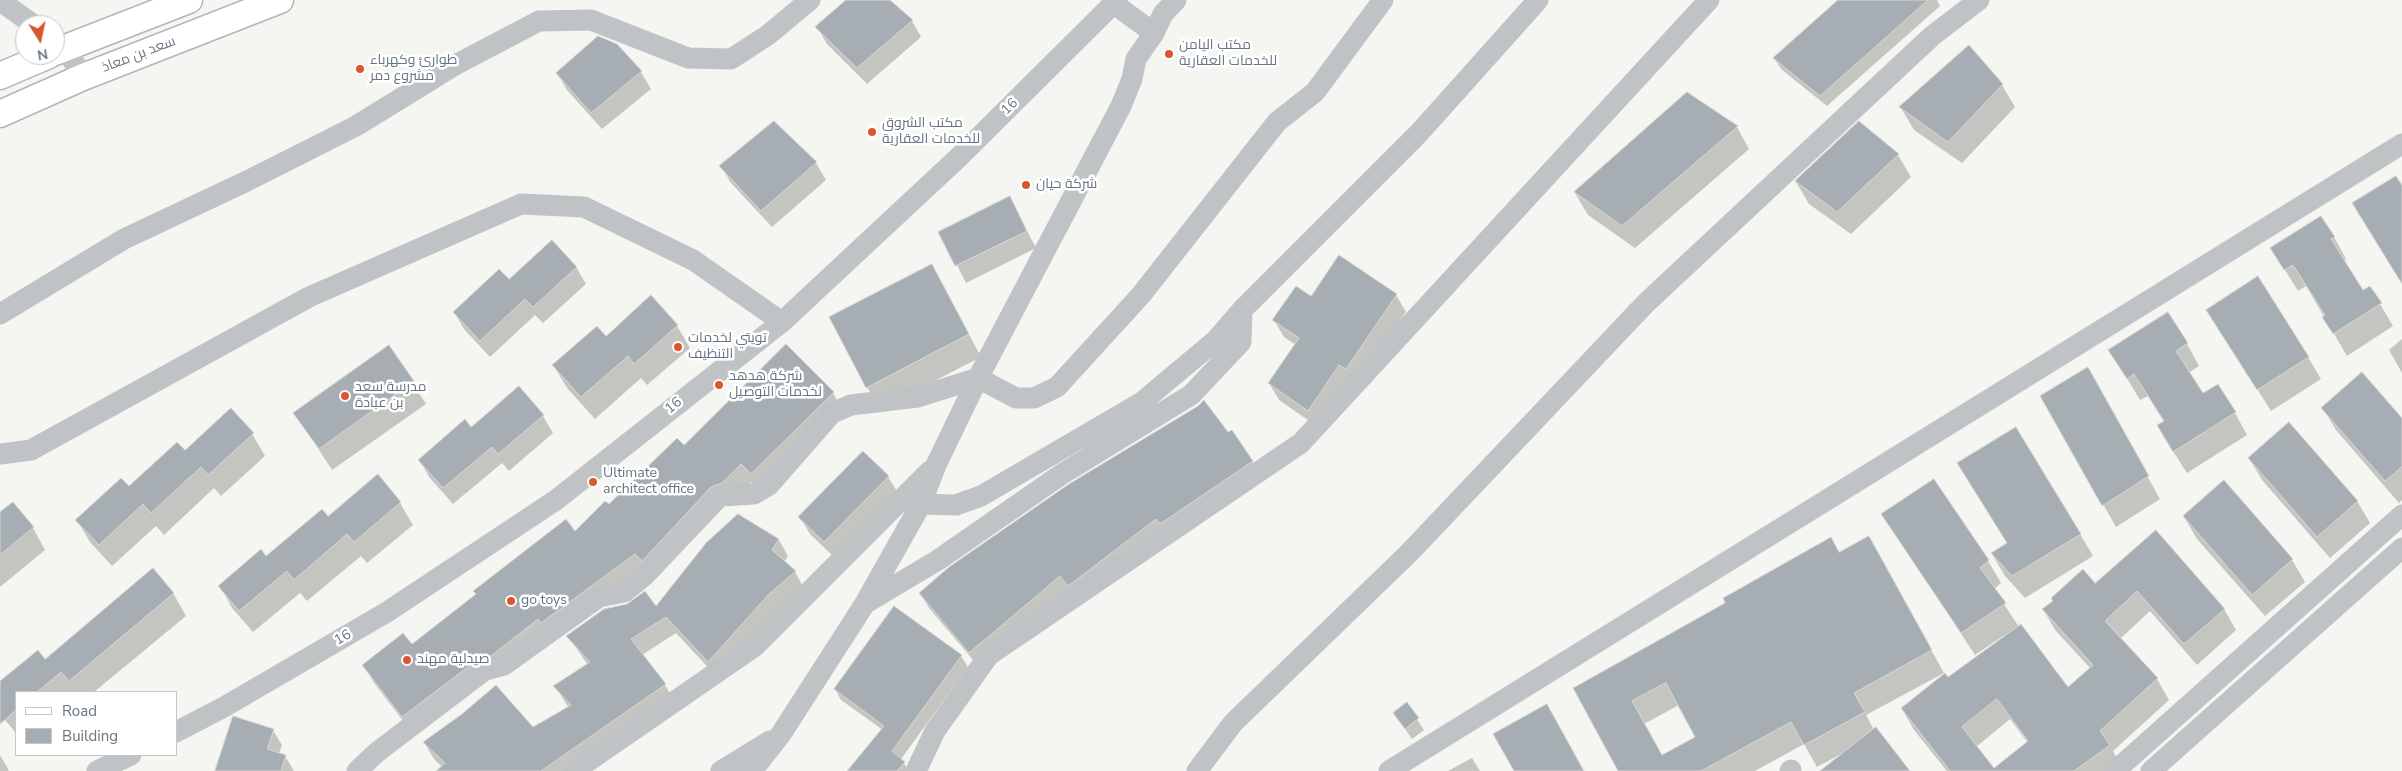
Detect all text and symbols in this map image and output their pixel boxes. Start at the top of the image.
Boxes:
north arrow [15,15,65,65]
street label: سعد بن معاذ [100,33,178,77]
place label: مكتب اليامن للخدمات العقارية [1179,38,1277,70]
text: N [36,44,49,65]
marker: مكتب اليامن للخدمات العقارية [1163,48,1175,60]
place label: طوارئ وكهرباء مشروع دمر [370,53,457,85]
marker: طوارئ وكهرباء مشروع دمر [354,63,366,75]
street label: 16 [998,95,1022,119]
place label: مكتب الشروق للخدمات العقارية [882,116,980,148]
marker: مكتب الشروق للخدمات العقارية [866,126,878,138]
place label: شركة حيان [1036,177,1097,193]
marker: شركة حيان [1020,179,1032,191]
place label: تويتي لخدمات التنظيف [688,331,767,364]
marker: تويتي لخدمات التنظيف [672,341,684,353]
place label: شركة هدهد لخدمات التوصيل [729,369,822,402]
marker: شركة هدهد لخدمات التوصيل [713,379,725,391]
place label: مدرسة سعد بن عبادة [355,380,426,412]
marker: مدرسة سعد بن عبادة [339,390,351,402]
street label: 16 [662,394,686,418]
place label: Ultimate architect office [603,466,694,498]
marker: Ultimate architect office [587,476,599,488]
place label: go toys [521,593,567,609]
marker: go toys [505,595,517,607]
street label: 16 [332,627,354,649]
place label: صيدلية مهند [417,652,490,668]
marker: صيدلية مهند [401,654,413,666]
legend [15,691,178,756]
text: Road [62,701,97,721]
text: Building [62,726,118,746]

